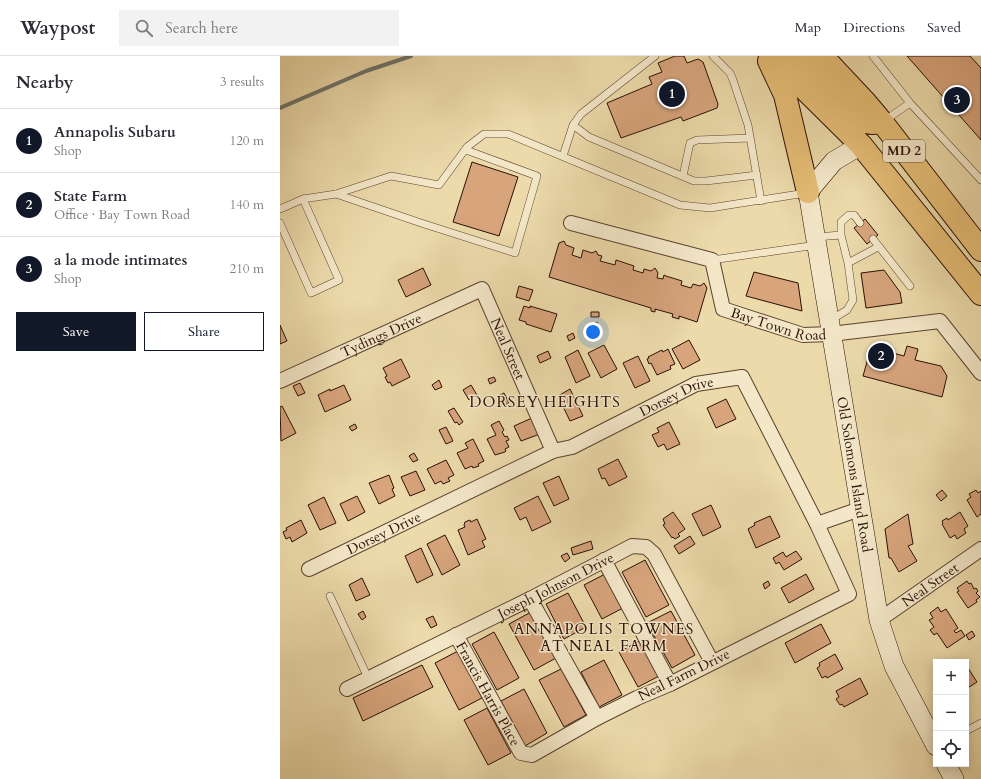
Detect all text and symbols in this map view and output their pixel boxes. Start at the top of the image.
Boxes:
search box [119,10,399,46]
text: Waypost [20,15,95,41]
icon: search [133,17,155,39]
text: Search here [165,18,238,38]
text: Map [795,18,821,37]
text: Directions [843,18,905,37]
text: Saved [927,18,961,37]
text: Nearby [16,71,73,94]
text: 3 results [220,73,264,91]
pin: 1 [659,79,685,109]
pin: 3 [944,85,970,115]
text: Annapolis Subaru [54,122,176,142]
text: 1 [26,132,32,150]
text: 120 m [230,132,264,150]
road number: MD 2 [883,140,925,162]
text: Shop [54,142,82,160]
text: State Farm [54,186,127,206]
text: 2 [26,196,32,214]
text: 140 m [230,196,264,214]
text: Office · Bay Town Road [54,206,190,224]
text: a la mode intimates [54,250,187,270]
text: 3 [26,260,32,278]
text: 210 m [230,260,264,278]
text: Shop [54,270,82,288]
street label: Bay Town Road [728,303,827,345]
street label: Tydings Drive [337,308,425,362]
button: Save [16,312,136,351]
button: Share [144,312,264,351]
street label: Neal Street [486,315,530,383]
your location [583,322,603,342]
pin: 2 [868,341,894,371]
street label: Dorsey Drive [636,372,715,421]
district label: DORSEY HEIGHTS [469,392,621,412]
street label: Old Solomons Island Road [833,395,877,554]
street label: Dorsey Drive [344,507,424,559]
street label: Joseph Johnson Drive [493,548,617,624]
street label: Neal Street [898,558,963,611]
district label: ANNAPOLIS TOWNES AT NEAL FARM [514,619,694,656]
street label: Francis Harris Place [451,638,525,750]
street label: Neal Farm Drive [635,644,733,706]
map controls [933,659,969,767]
button: + [933,659,969,695]
button: − [933,695,969,731]
button: locate [933,731,969,767]

